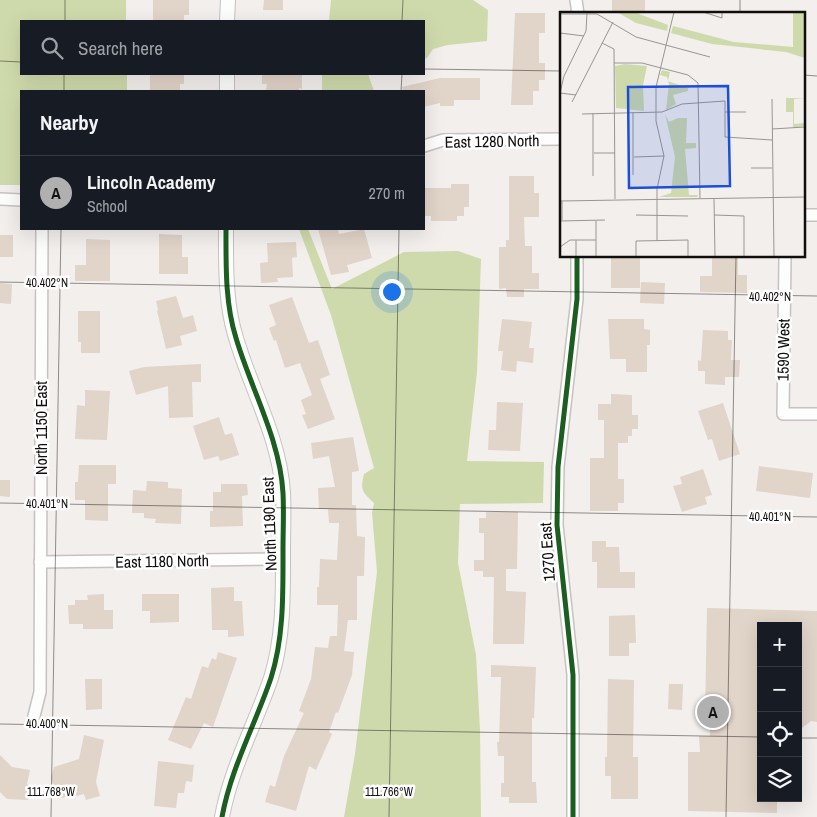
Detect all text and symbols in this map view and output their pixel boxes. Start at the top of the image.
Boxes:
inset map [560,12,804,258]
search box [20,20,425,75]
icon: search [38,34,66,62]
text: Search here [78,35,163,61]
text: Nearby [40,108,98,137]
street label: East 1280 North [444,129,540,153]
text: Lincoln Academy [87,169,215,195]
text: A [51,182,61,204]
text: 270 m [369,182,405,204]
text: School [87,195,127,217]
text: 40.402°N [26,275,68,291]
your location [379,279,405,305]
text: 40.402°N [749,289,791,305]
street label: 1590 West [771,318,795,381]
street label: North 1150 East [30,381,52,475]
street label: North 1190 East [256,476,282,571]
text: 40.401°N [26,496,68,512]
text: 40.401°N [749,509,791,525]
street label: 1270 East [534,521,560,582]
street label: East 1180 North [115,549,209,573]
map controls [757,622,802,802]
button: + [757,622,802,667]
button: − [757,667,802,712]
pin: A [697,693,729,731]
button: locate [757,712,802,757]
text: 40.400°N [26,716,68,732]
button: layers [757,757,802,802]
text: 111.768°W [27,784,76,800]
text: 111.766°W [365,784,414,800]

